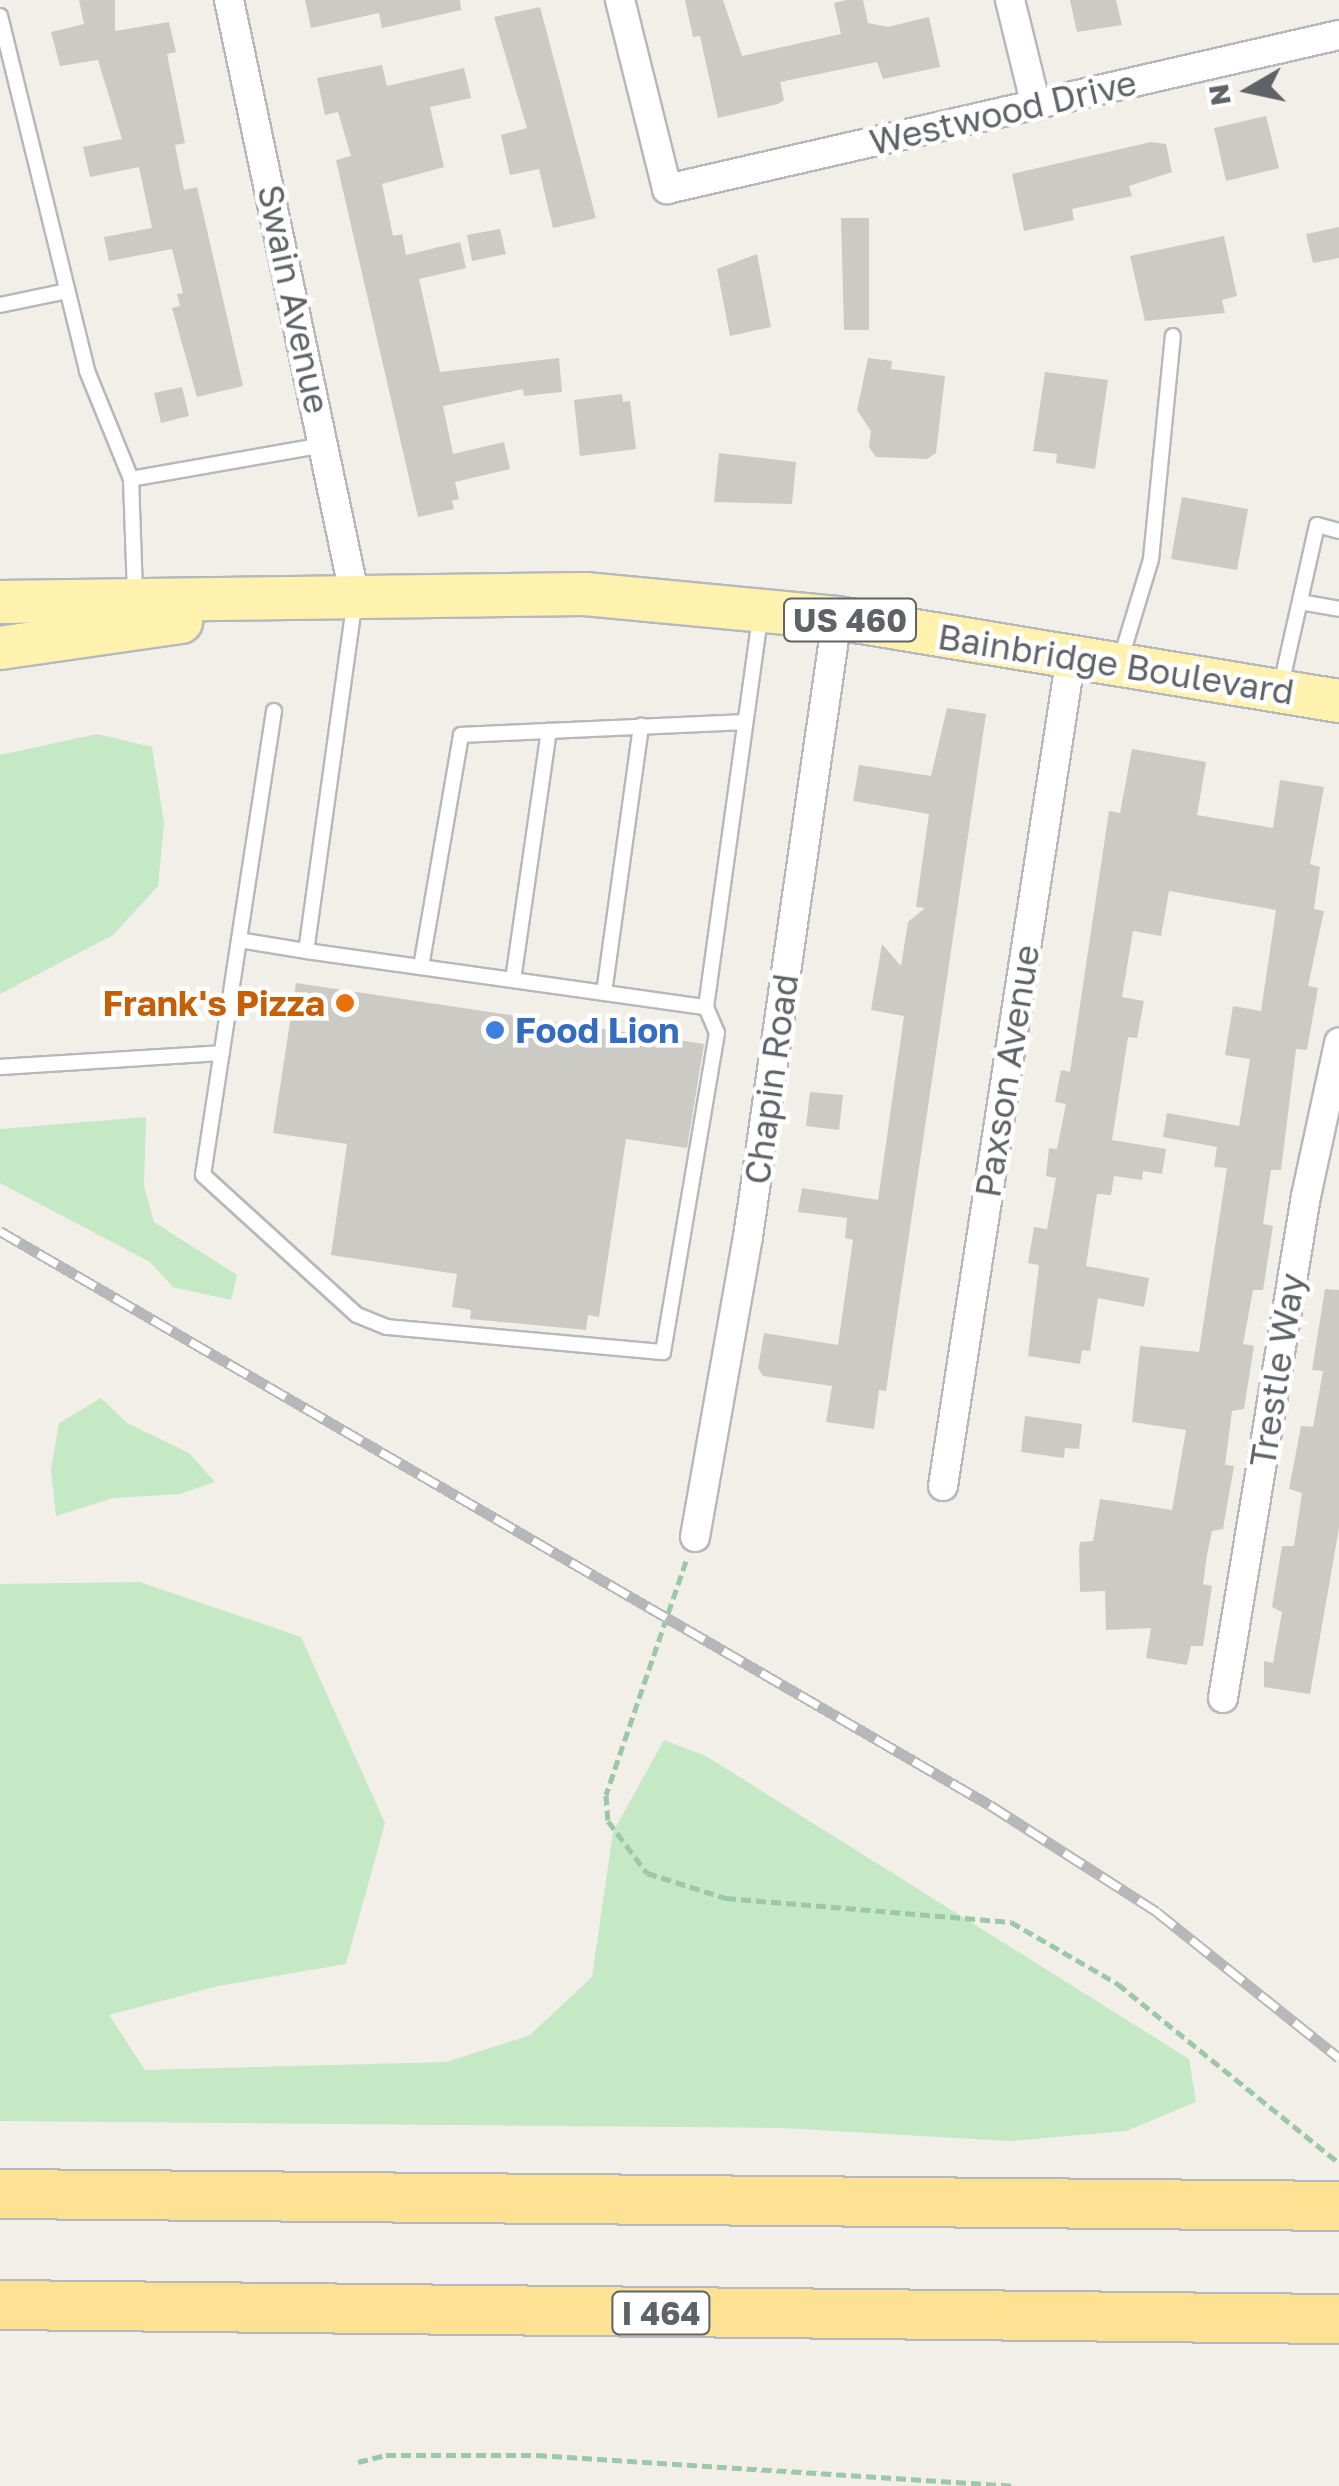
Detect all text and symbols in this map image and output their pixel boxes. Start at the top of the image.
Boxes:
north arrow [1199,40,1299,140]
street label: Westwood Drive [866,61,1140,163]
text: N [1201,82,1237,108]
street label: Swain Avenue [249,181,339,417]
road number: US 460 [782,593,918,647]
street label: Bainbridge Boulevard [935,615,1297,713]
street label: Paxson Avenue [966,942,1048,1200]
street label: Chapin Road [735,971,807,1187]
place label: Frank's Pizza [103,982,325,1024]
marker: Frank's Pizza [334,992,356,1014]
place label: Food Lion [515,1009,679,1051]
marker: Food Lion [484,1019,506,1041]
street label: Trestle Way [1241,1270,1313,1470]
road number: I 464 [611,2286,711,2340]

